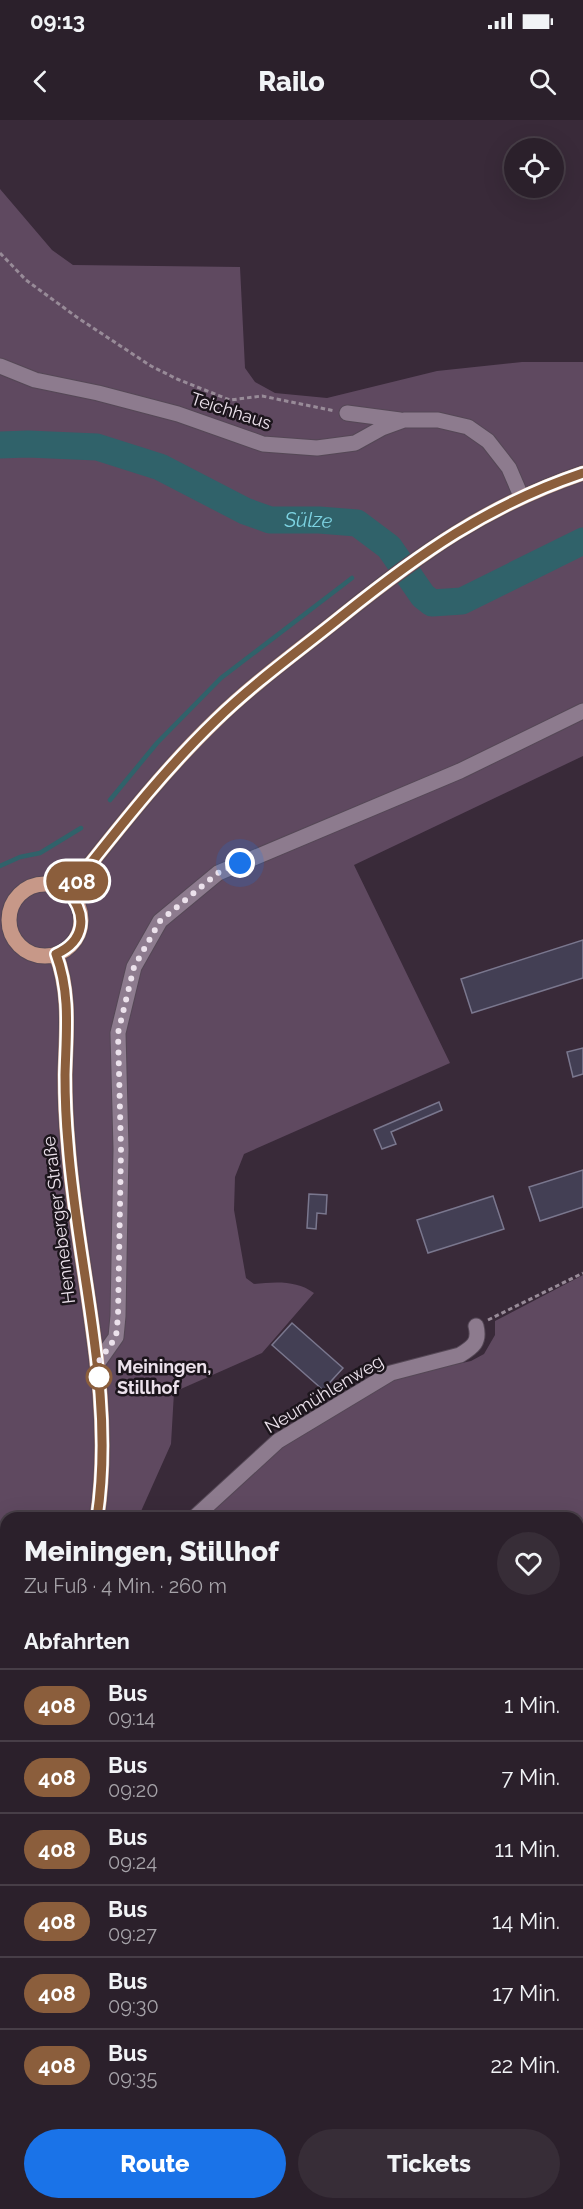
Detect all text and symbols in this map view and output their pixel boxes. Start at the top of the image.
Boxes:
text: 09:13 [30,8,85,34]
icon: back [24,65,57,98]
icon: search [526,65,559,98]
text: Railo [258,66,325,97]
map controls [504,138,564,198]
button: locate [504,138,564,198]
street label: Teichhaus [188,388,274,434]
water label: Sülze [283,508,334,533]
your location [225,848,255,878]
line badge: 408 [42,862,112,900]
text: 408 [58,869,96,894]
street label: Henneberger Straße [38,1135,79,1305]
street label: Neumühlenweg [261,1350,387,1437]
place label: Meiningen, Stillhof [117,1356,211,1398]
marker: Meiningen, Stillhof [86,1364,112,1390]
button: heart [497,1532,560,1595]
text: Meiningen, Stillhof [24,1535,279,1568]
text: Zu Fuß · 4 Min. · 260 m [24,1574,227,1598]
text: Abfahrten [24,1628,130,1654]
text: Bus [108,1680,147,1706]
text: 1 Min. [504,1692,560,1718]
text: 408 [38,1693,76,1718]
text: 09:14 [108,1706,155,1730]
text: Bus [108,1752,147,1778]
text: 7 Min. [502,1764,560,1790]
text: 408 [38,1765,76,1790]
text: 09:20 [108,1778,158,1802]
text: Bus [108,1824,147,1850]
text: 11 Min. [494,1836,560,1862]
text: 408 [38,1837,76,1862]
text: 09:24 [108,1850,157,1874]
text: Bus [108,1896,147,1922]
text: 14 Min. [492,1908,560,1934]
text: 408 [38,1909,76,1934]
text: 09:27 [108,1922,157,1946]
text: Bus [108,1968,147,1994]
text: 17 Min. [492,1980,560,2006]
text: 408 [38,1981,76,2006]
text: 09:30 [108,1994,159,2018]
text: Bus [108,2040,147,2066]
text: 22 Min. [490,2052,560,2078]
text: 408 [38,2053,76,2078]
text: 09:35 [108,2066,157,2090]
button: Route [24,2129,286,2198]
button: Tickets [298,2129,560,2198]

